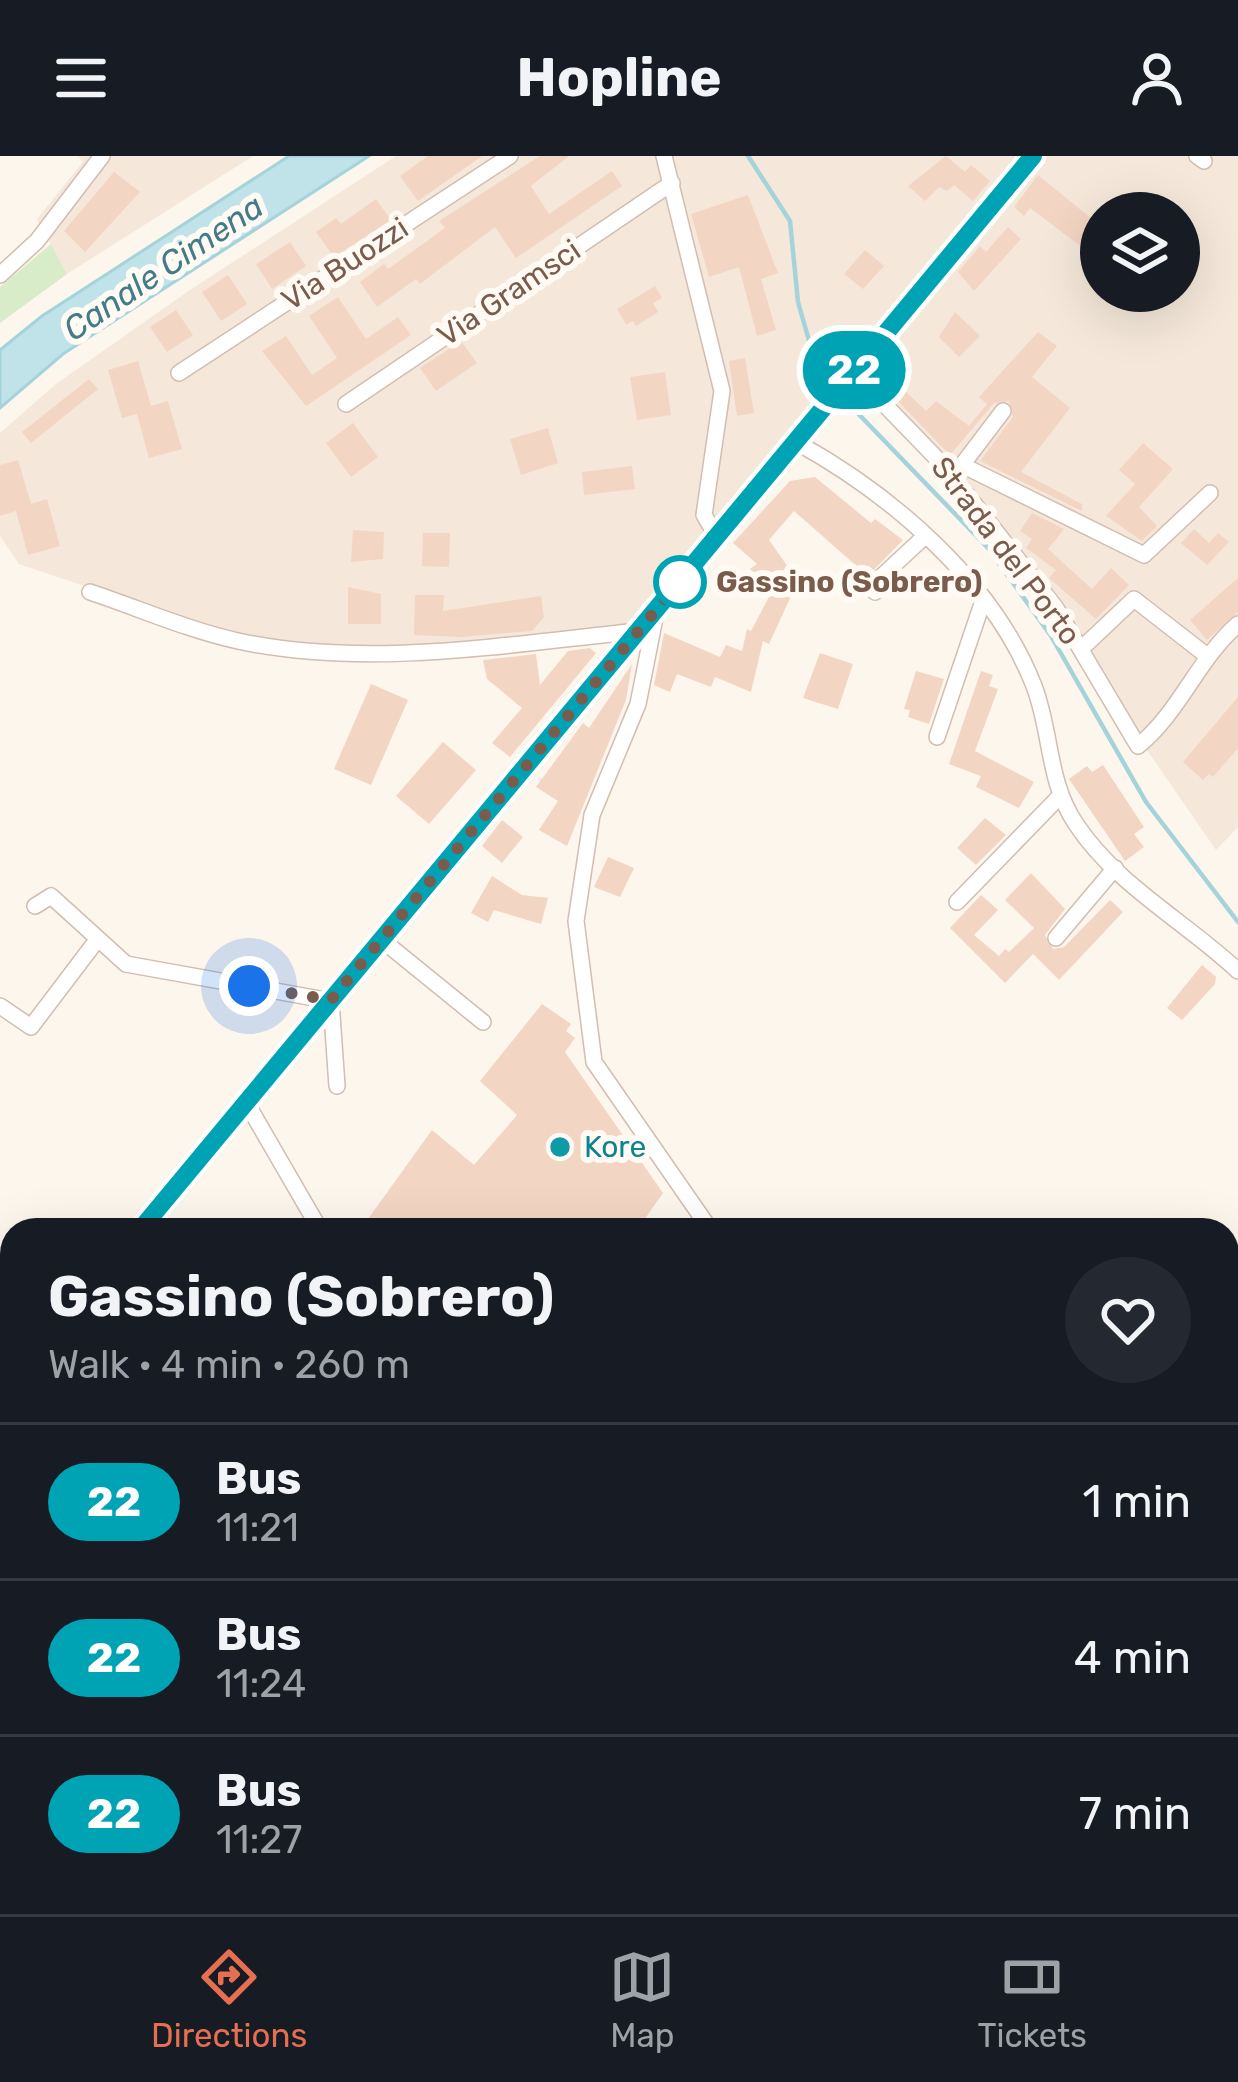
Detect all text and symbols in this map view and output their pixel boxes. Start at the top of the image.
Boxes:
icon: menu [48,45,114,111]
icon: person [1124,45,1190,111]
text: Hopline [517,46,721,110]
water label: Canale Cimena [56,186,271,349]
map controls [1080,192,1200,312]
button: layers [1080,192,1200,312]
street label: Via Buozzi [275,210,415,318]
street label: Via Gramsci [431,232,587,354]
line badge: 22 [800,331,908,409]
text: 22 [827,345,881,395]
street label: Strada del Porto [924,450,1088,652]
marker: Gassino (Sobrero) [655,557,705,607]
place label: Gassino (Sobrero) [716,564,982,600]
your location [219,956,279,1016]
place label: Kore [584,1129,646,1165]
marker: Kore [547,1134,573,1160]
button: heart [1065,1257,1191,1383]
text: Gassino (Sobrero) [48,1263,554,1330]
text: Walk · 4 min · 260 m [48,1342,410,1388]
text: Bus [216,1452,301,1505]
text: 1 min [1083,1475,1191,1528]
text: 22 [87,1477,141,1527]
text: 11:21 [216,1505,299,1551]
text: Bus [216,1608,301,1661]
text: 4 min [1074,1631,1191,1684]
text: 22 [87,1633,141,1683]
text: 11:24 [216,1661,306,1707]
text: Bus [216,1764,301,1817]
text: 7 min [1079,1787,1191,1840]
text: 22 [87,1789,141,1839]
text: 11:27 [216,1817,302,1863]
tab: Directions [151,1944,307,2055]
tab: Map [609,1944,675,2055]
tab: Tickets [977,1944,1087,2055]

